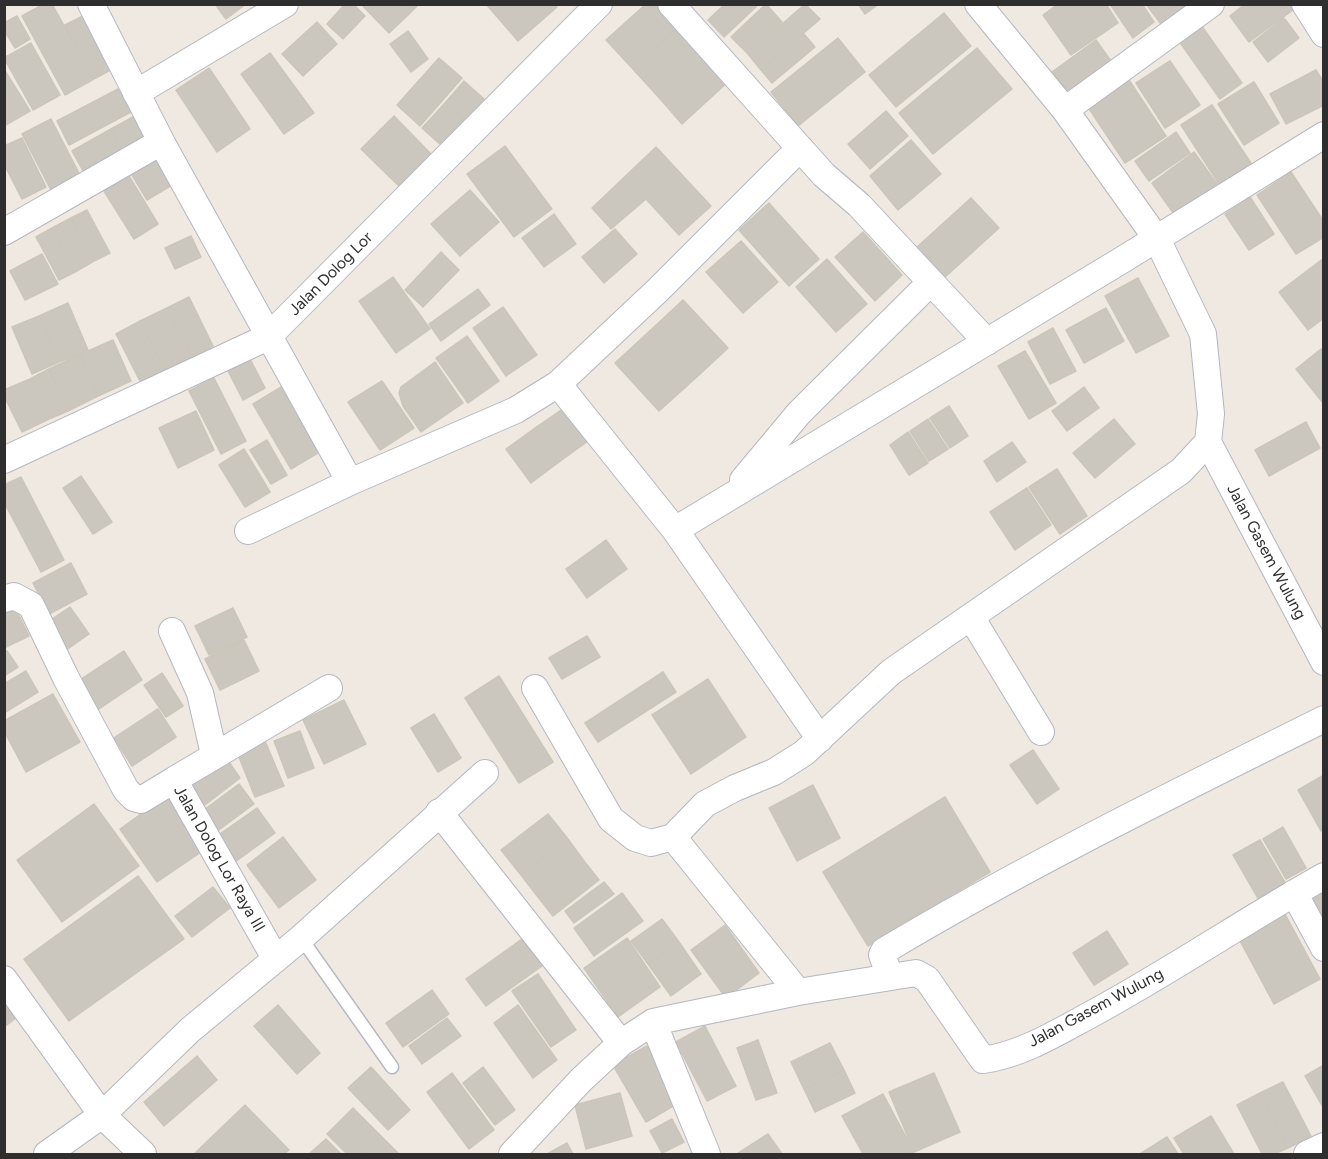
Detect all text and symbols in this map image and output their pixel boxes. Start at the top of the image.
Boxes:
street label: Jalan Dolog Lor [285,228,377,320]
street label: Jalan Gasem Wulung [1222,481,1310,623]
street label: Jalan Dolog Lor Raya III [169,782,269,936]
street label: Jalan Gasem Wulung [1025,964,1167,1052]

